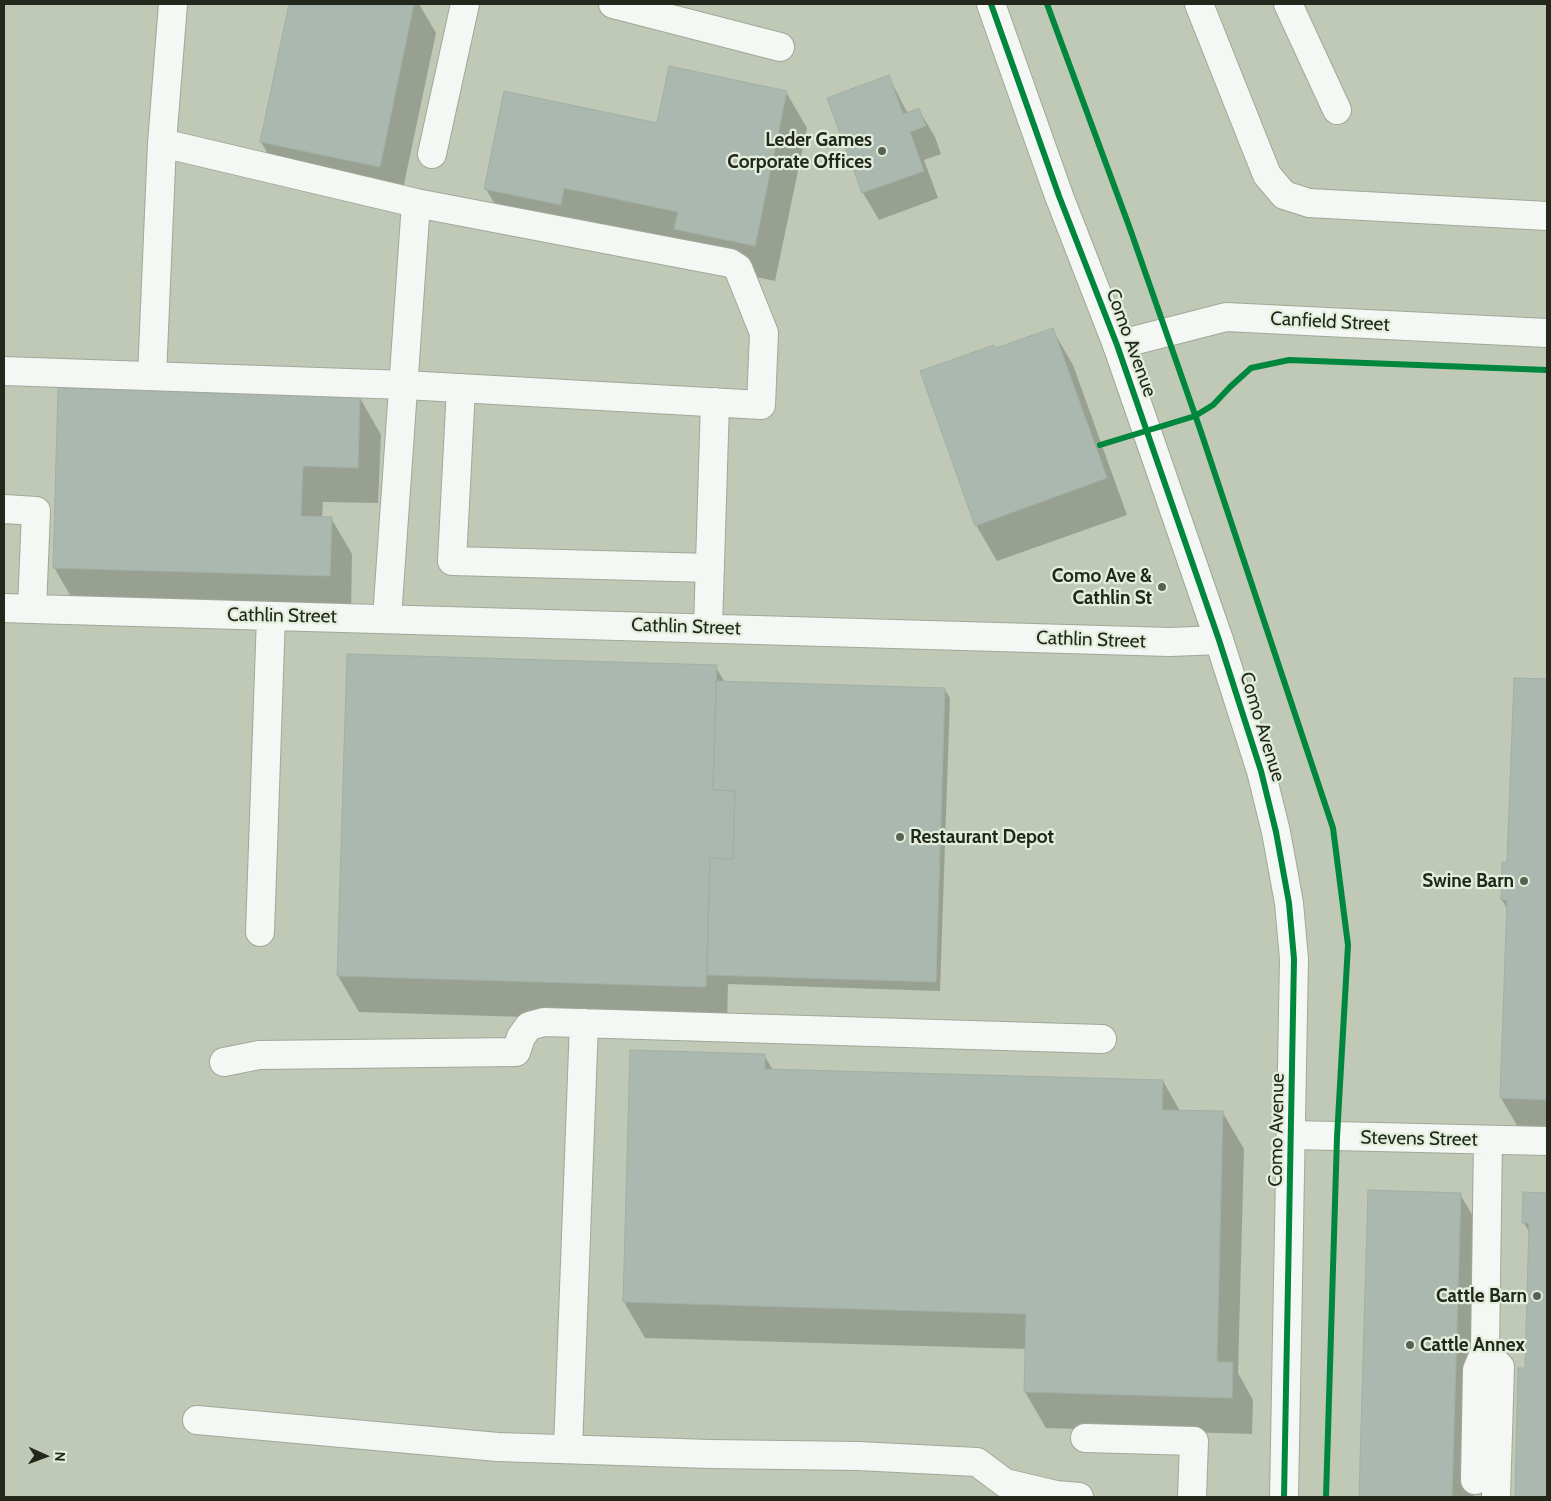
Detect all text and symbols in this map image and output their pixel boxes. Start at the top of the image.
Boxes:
place label: Leder Games Corporate Offices [727,129,872,173]
marker: Leder Games Corporate Offices [876,145,888,157]
street label: Como Avenue [1101,286,1161,400]
street label: Canfield Street [1270,307,1390,337]
place label: Como Ave & Cathlin St [1052,565,1152,609]
marker: Como Ave & Cathlin St [1156,581,1168,593]
street label: Cathlin Street [227,604,337,628]
street label: Cathlin Street [631,614,741,640]
street label: Cathlin Street [1036,627,1146,653]
street label: Como Avenue [1235,669,1289,785]
place label: Restaurant Depot [910,826,1054,848]
marker: Restaurant Depot [894,831,906,843]
place label: Swine Barn [1422,870,1514,892]
marker: Swine Barn [1518,875,1530,887]
street label: Como Avenue [1265,1073,1289,1187]
street label: Stevens Street [1360,1127,1478,1151]
place label: Cattle Barn [1436,1285,1527,1307]
marker: Cattle Barn [1531,1290,1543,1302]
place label: Cattle Annex [1420,1334,1525,1356]
marker: Cattle Annex [1404,1339,1416,1351]
north arrow [20,1431,70,1481]
text: N [51,1451,69,1462]

